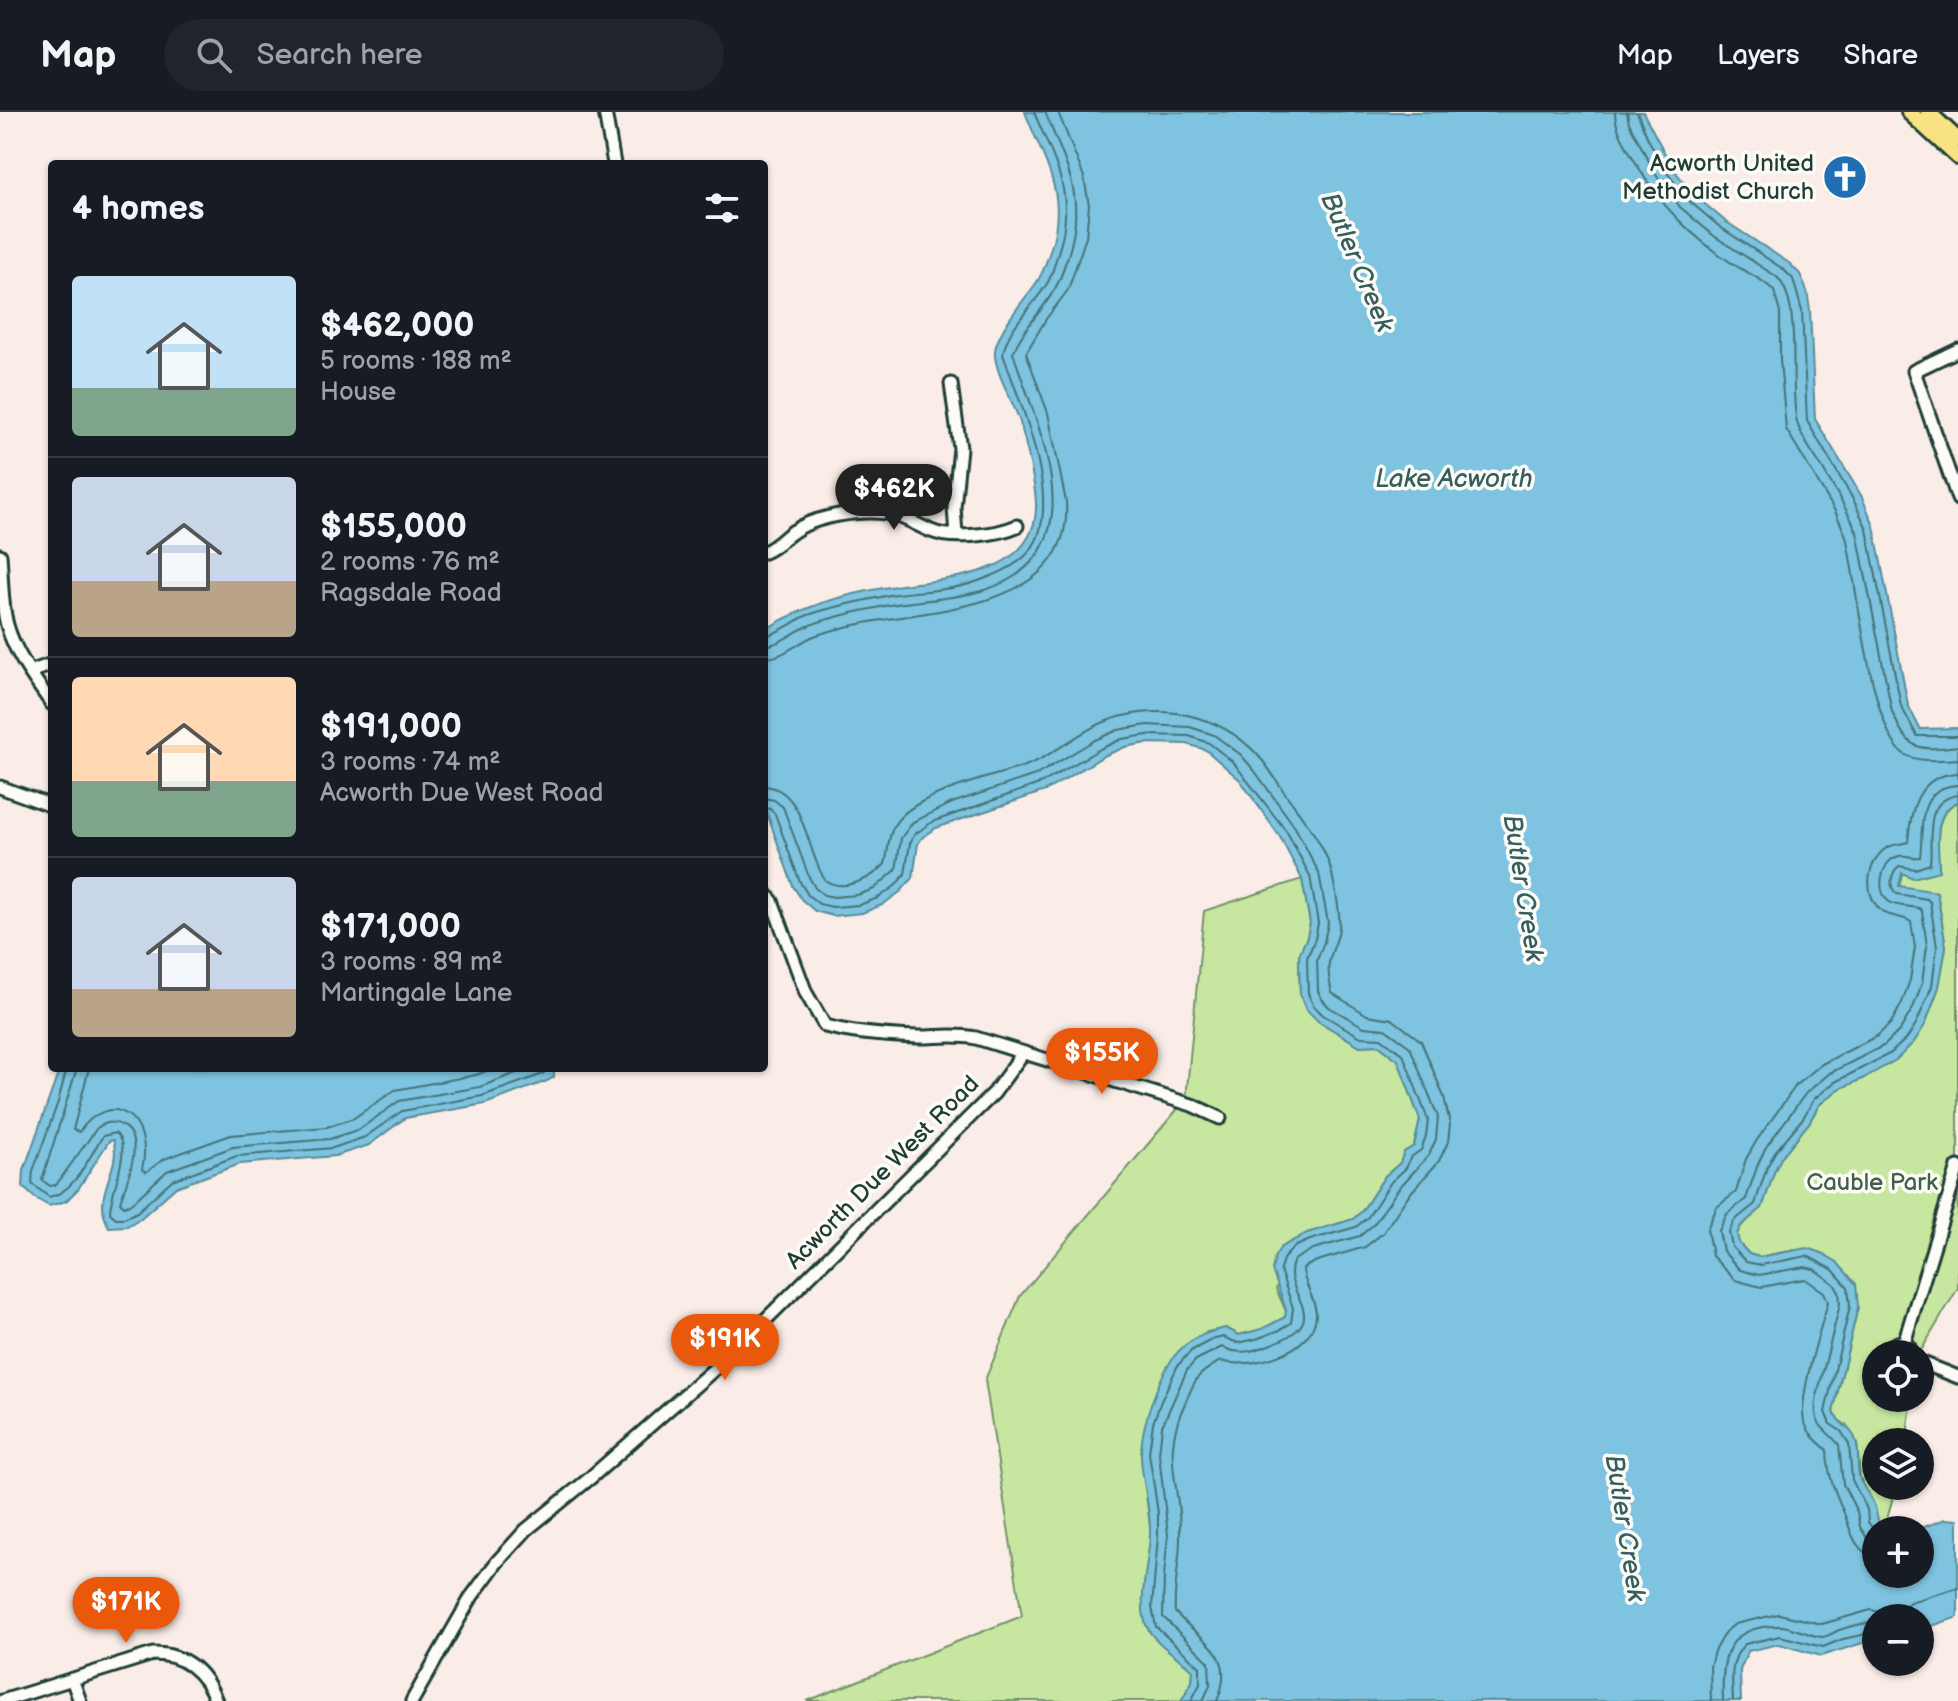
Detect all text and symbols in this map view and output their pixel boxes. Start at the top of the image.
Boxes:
search box [164,19,724,91]
text: Map [40,33,116,78]
icon: search [192,33,236,77]
text: Search here [256,37,423,73]
text: Map [1617,39,1673,72]
text: Layers [1717,39,1800,72]
text: Share [1844,39,1918,72]
place label: Acworth United Methodist Church [1622,149,1814,206]
church icon: Acworth United Methodist Church [1821,153,1869,201]
icon: filters [700,186,744,230]
text: 4 homes [72,188,204,229]
water label: Butler Creek [1313,188,1400,338]
text: $462,000 [320,305,475,346]
icon: home [136,308,232,404]
text: 5 rooms · 188 m² [320,346,512,377]
text: House [320,377,396,408]
pin: $462K [838,464,950,532]
water label: Lake Acworth [1375,464,1533,495]
text: $462K [853,474,935,505]
text: $155,000 [320,506,467,547]
icon: home [136,509,232,605]
text: 2 rooms · 76 m² [320,547,500,578]
text: Ragsdale Road [320,578,502,609]
text: $191,000 [320,706,462,747]
icon: home [136,709,232,805]
text: 3 rooms · 74 m² [320,747,500,778]
text: Acworth Due West Road [320,778,604,809]
water label: Butler Creek [1496,813,1550,965]
text: $171,000 [320,906,461,947]
icon: home [136,909,232,1005]
text: 3 rooms · 89 m² [320,947,503,978]
text: Martingale Lane [320,978,512,1009]
pin: $155K [1046,1028,1158,1096]
text: $155K [1064,1038,1140,1069]
street label: Acworth Due West Road [780,1070,985,1275]
park label: Cauble Park [1806,1168,1938,1197]
pin: $191K [669,1314,781,1382]
text: $191K [689,1324,761,1355]
map controls [1862,1340,1934,1676]
button: locate [1862,1340,1934,1412]
button: layers [1862,1428,1934,1500]
water label: Butler Creek [1598,1453,1652,1605]
button: + [1862,1516,1934,1588]
pin: $171K [70,1577,182,1645]
text: $171K [90,1587,162,1618]
button: − [1862,1604,1934,1676]

